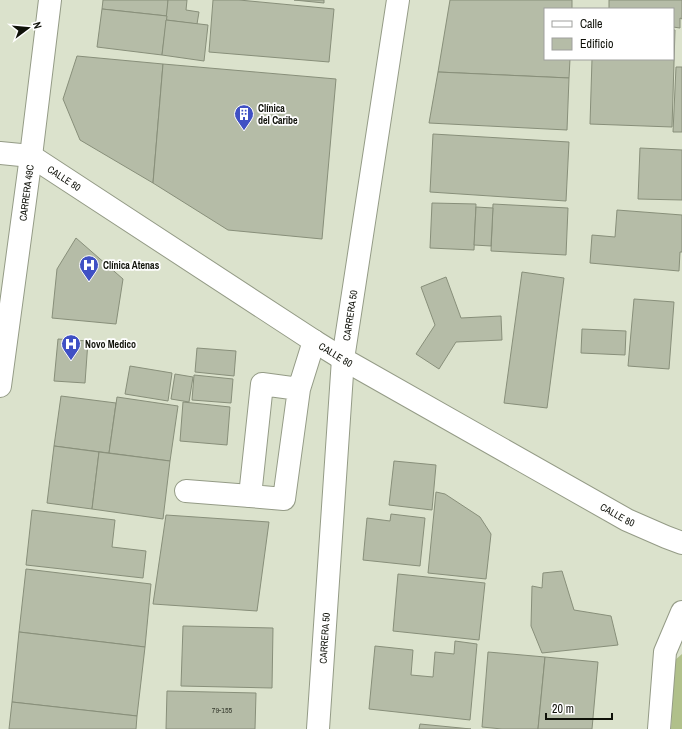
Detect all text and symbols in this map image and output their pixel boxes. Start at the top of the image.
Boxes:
north arrow [8,8,48,48]
legend [544,8,674,60]
text: Calle [580,16,602,32]
text: N [30,20,45,30]
text: Edificio [580,36,613,52]
place label: Clínica del Caribe [258,102,298,127]
building icon: Clínica del Caribe [233,103,255,131]
street label: CALLE 80 [45,162,84,194]
street label: CARRERA 49C [16,164,36,222]
hospital icon: Clínica Atenas [78,254,100,282]
place label: Clínica Atenas [103,259,160,272]
street label: CARRERA 50 [339,289,360,342]
hospital icon: Novo Medico [60,333,82,361]
place label: Novo Medico [85,338,136,351]
street label: CALLE 80 [317,339,356,370]
street label: CALLE 80 [598,500,637,529]
street label: CARRERA 50 [316,612,332,664]
scale bar [546,695,612,721]
text: 20 m [552,701,574,717]
house number: 79-155 [212,705,233,715]

